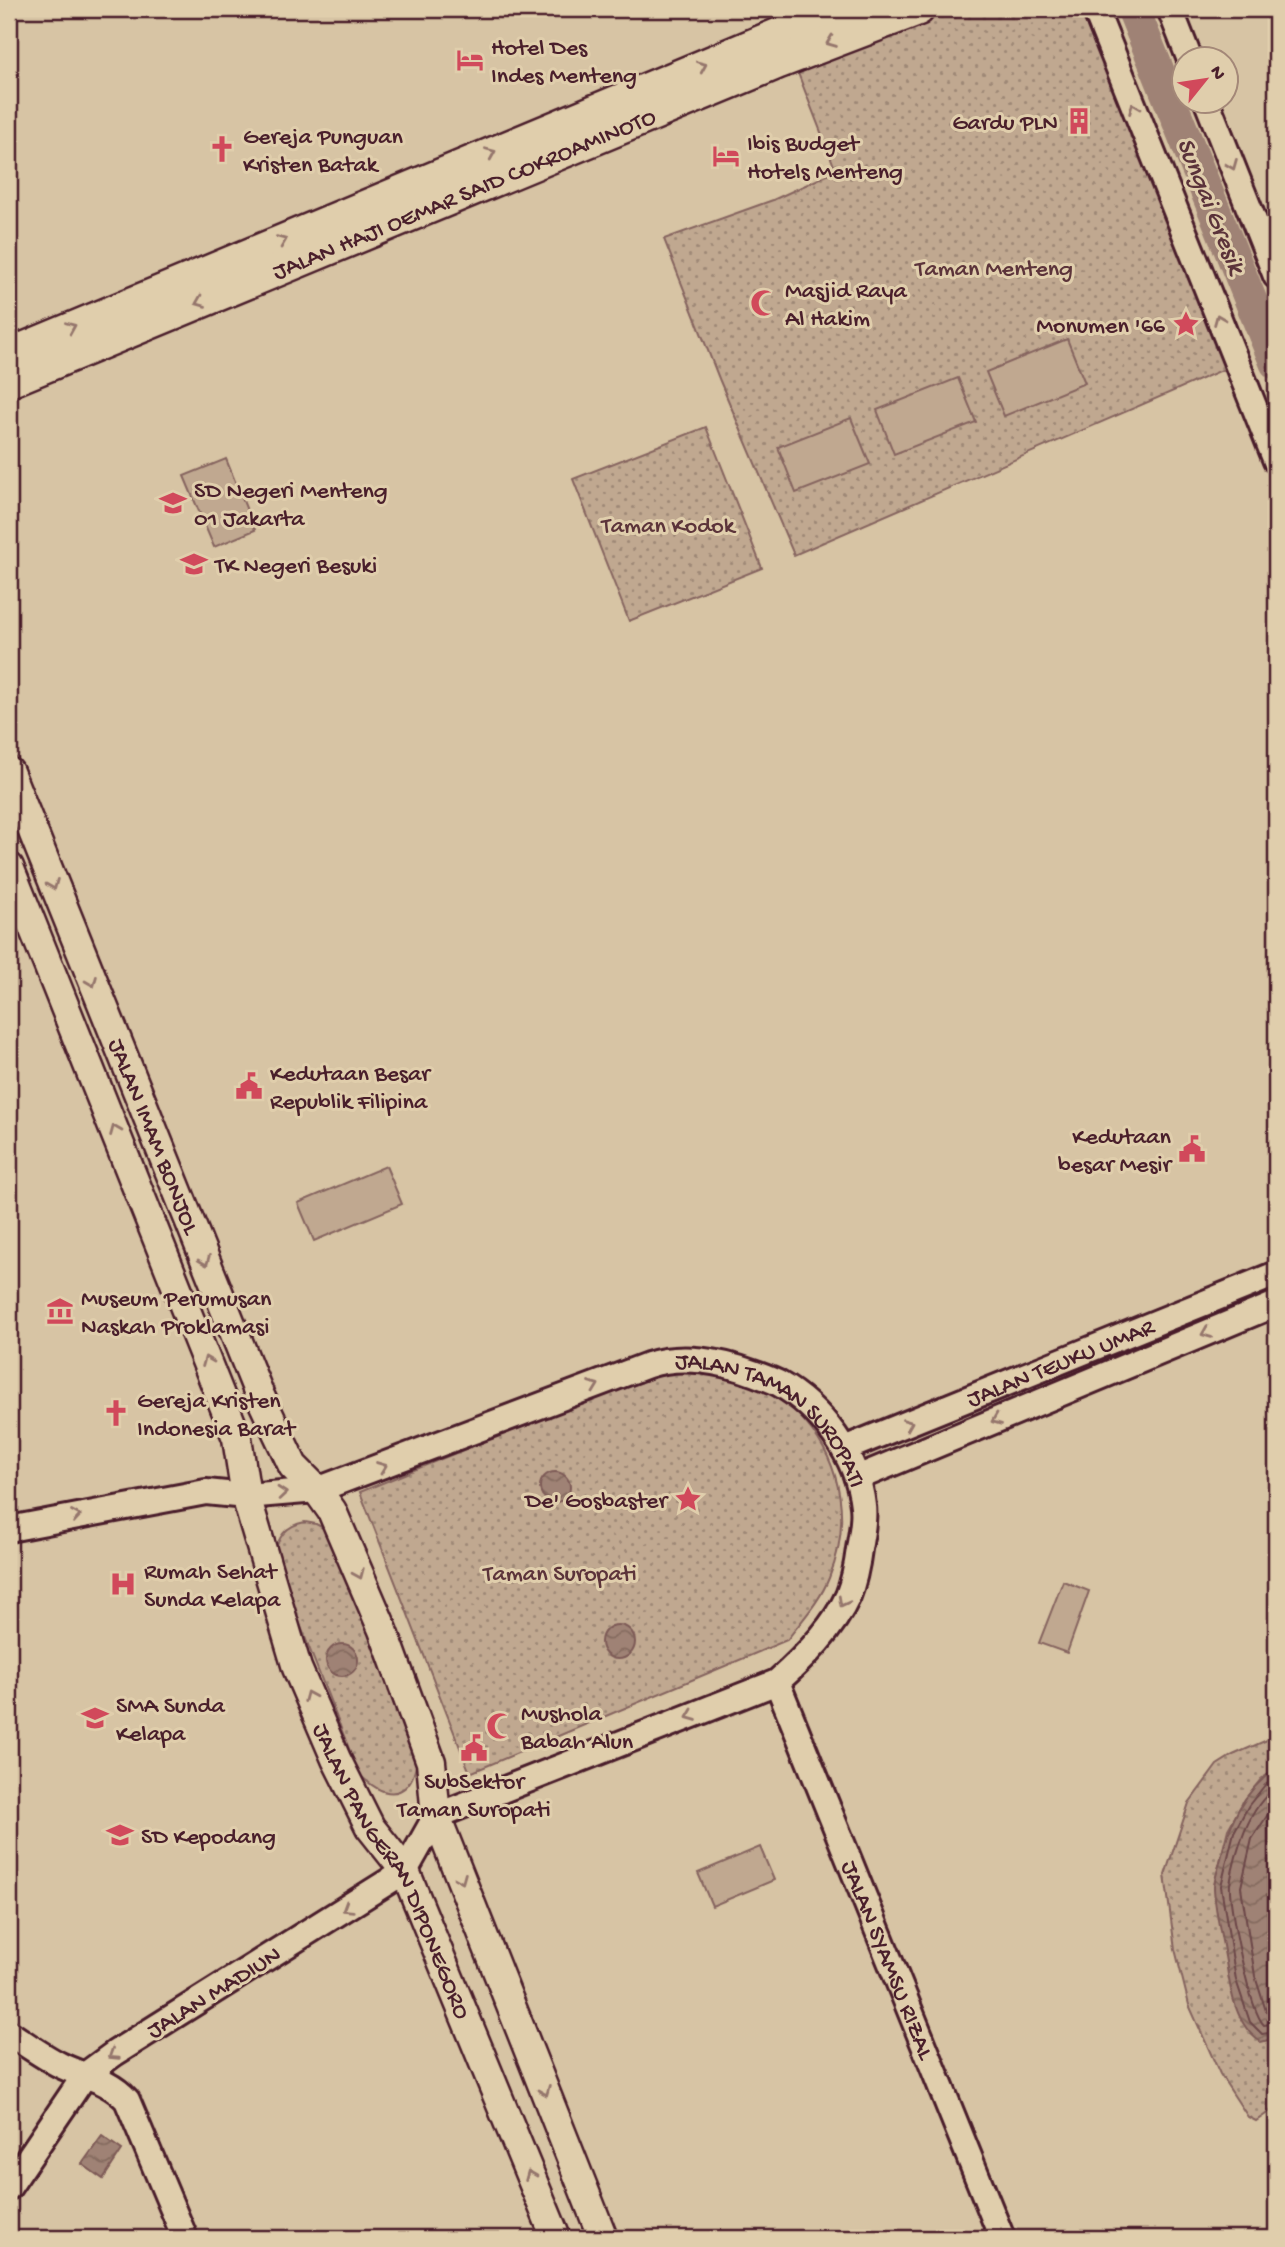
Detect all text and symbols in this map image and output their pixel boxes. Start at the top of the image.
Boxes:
one-way arrow [825,34,837,48]
place label: Hotel Des Indes Menteng [491,35,637,92]
hotel icon: Hotel Des Indes Menteng [455,45,485,75]
north arrow [1170,46,1240,116]
one-way arrow [694,60,707,74]
text: N [1204,62,1230,84]
one-way arrow [1129,102,1143,114]
street label: JALAN HAJI OEMAR SAID COKROAMINOTO [269,104,661,288]
building icon: Gardu PLN [1064,106,1094,136]
place label: Gardu PLN [952,110,1058,139]
place label: Gereja Punguan Kristen Batak [243,124,404,181]
place label: Ibis Budget Hotels Menteng [747,131,903,188]
church icon: Gereja Punguan Kristen Batak [207,134,237,164]
water label: Sungai Gresik [1168,134,1251,281]
hotel icon: Ibis Budget Hotels Menteng [711,141,741,171]
one-way arrow [485,147,497,161]
one-way arrow [1224,158,1238,170]
one-way arrow [275,235,287,249]
park label: Taman Menteng [913,256,1073,285]
place label: Masjid Raya Al Hakim [785,278,907,335]
mosque icon: Masjid Raya Al Hakim [749,288,779,318]
one-way arrow [195,293,207,307]
place icon: Monumen '66 [1171,309,1201,339]
place label: Monumen '66 [1036,313,1166,342]
one-way arrow [1213,313,1227,325]
one-way arrow [65,322,77,336]
place label: SD Negeri Menteng 01 Jakarta [194,478,388,535]
school or university icon: SD Negeri Menteng 01 Jakarta [158,488,188,518]
park label: Taman Kodok [600,513,737,542]
school or university icon: TK Negeri Besuki [179,549,209,579]
place label: TK Negeri Besuki [213,553,377,582]
one-way arrow [45,878,59,890]
one-way arrow [83,975,97,987]
street label: JALAN IMAM BONJOL [100,1035,205,1240]
place label: Kedutaan Besar Republik Filipina [270,1061,432,1118]
public building icon: Kedutaan Besar Republik Filipina [234,1071,264,1101]
place label: Kedutaan besar Mesir [1058,1124,1174,1181]
one-way arrow [109,1125,123,1138]
public building icon: Kedutaan besar Mesir [1177,1134,1207,1164]
one-way arrow [197,1254,211,1266]
place label: Museum Perumusan Naskah Proklamasi [81,1286,272,1343]
museum icon: Museum Perumusan Naskah Proklamasi [45,1296,75,1326]
street label: JALAN TEUKU UMAR [963,1313,1160,1416]
one-way arrow [1201,1325,1213,1339]
street label: JALAN TAMAN SUROPATI [675,1348,870,1491]
one-way arrow [201,1356,215,1368]
one-way arrow [588,1380,600,1394]
place label: Gereja Kristen Indonesia Barat [137,1388,297,1445]
church icon: Gereja Kristen Indonesia Barat [101,1398,131,1428]
one-way arrow [991,1412,1003,1426]
one-way arrow [900,1418,913,1432]
one-way arrow [375,1461,387,1475]
place icon: De' Gosbaster [673,1484,703,1514]
one-way arrow [277,1486,288,1501]
place label: De' Gosbaster [523,1488,670,1517]
one-way arrow [70,1509,82,1524]
place label: Rumah Sehat Sunda Kelapa [144,1559,281,1616]
park label: Taman Suropati [481,1561,637,1590]
one-way arrow [351,1567,365,1579]
hospital icon: Rumah Sehat Sunda Kelapa [108,1569,138,1599]
one-way arrow [838,1595,851,1608]
one-way arrow [303,1691,317,1703]
place label: SMA Sunda Kelapa [116,1693,225,1750]
place label: Mushola Babah Alun [520,1701,634,1758]
school or university icon: SMA Sunda Kelapa [80,1703,110,1733]
one-way arrow [686,1708,698,1722]
mosque icon: Mushola Babah Alun [485,1711,515,1741]
street label: JALAN PANGERAN DIPONEGORO [304,1719,475,2024]
public building icon: SubSektor Taman Suropati [459,1733,489,1763]
place label: SubSektor Taman Suropati [395,1769,551,1826]
school or university icon: SD Kepodang [105,1820,135,1850]
place label: SD Kepodang [141,1824,276,1853]
street label: JALAN SYAMSU RIZAL [833,1857,940,2065]
one-way arrow [453,1873,467,1885]
one-way arrow [342,1899,355,1912]
street label: JALAN MADIUN [142,1941,287,2047]
one-way arrow [108,2046,121,2059]
one-way arrow [536,2084,550,2096]
one-way arrow [524,2170,538,2182]

